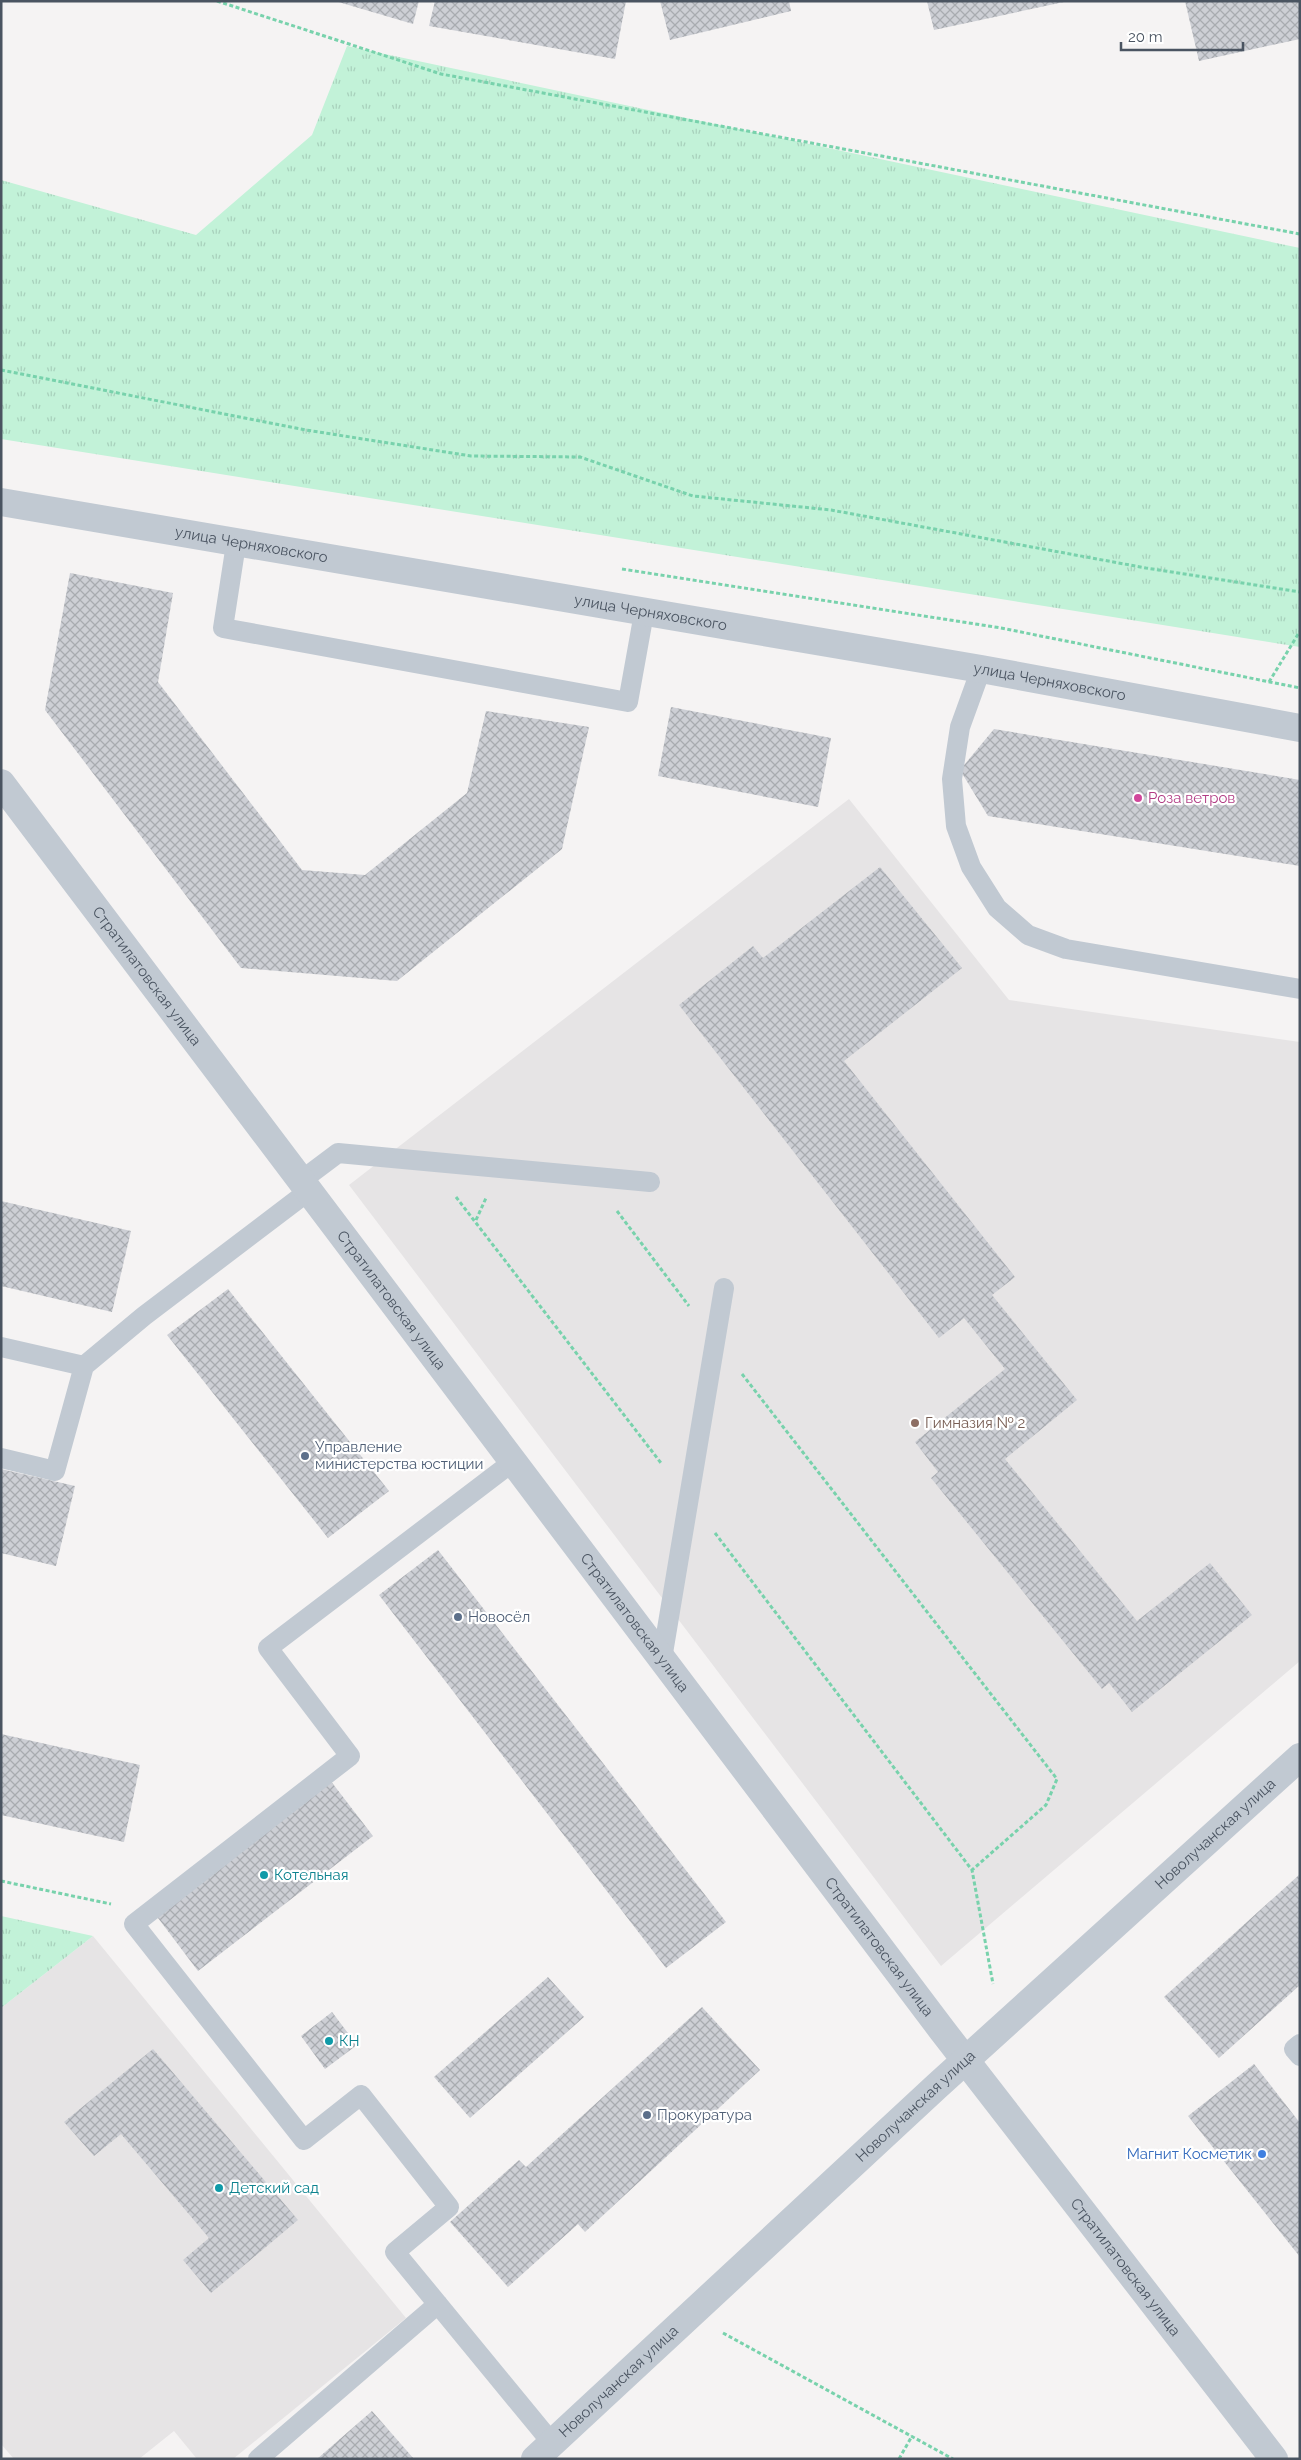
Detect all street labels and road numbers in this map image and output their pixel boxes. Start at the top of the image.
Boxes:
street label: улица Черняховского [174,523,329,567]
street label: улица Черняховского [573,591,728,635]
street label: улица Черняховского [972,659,1127,705]
street label: Стратилатовская улица [89,903,205,1049]
street label: Стратилатовская улица [333,1227,450,1373]
street label: Стратилатовская улица [576,1550,693,1696]
street label: Новолучанская улица [1151,1775,1279,1893]
street label: Стратилатовская улица [821,1874,937,2020]
street label: Новолучанская улица [852,2047,979,2166]
street label: Стратилатовская улица [1067,2195,1184,2340]
street label: Новолучанская улица [555,2322,682,2441]

